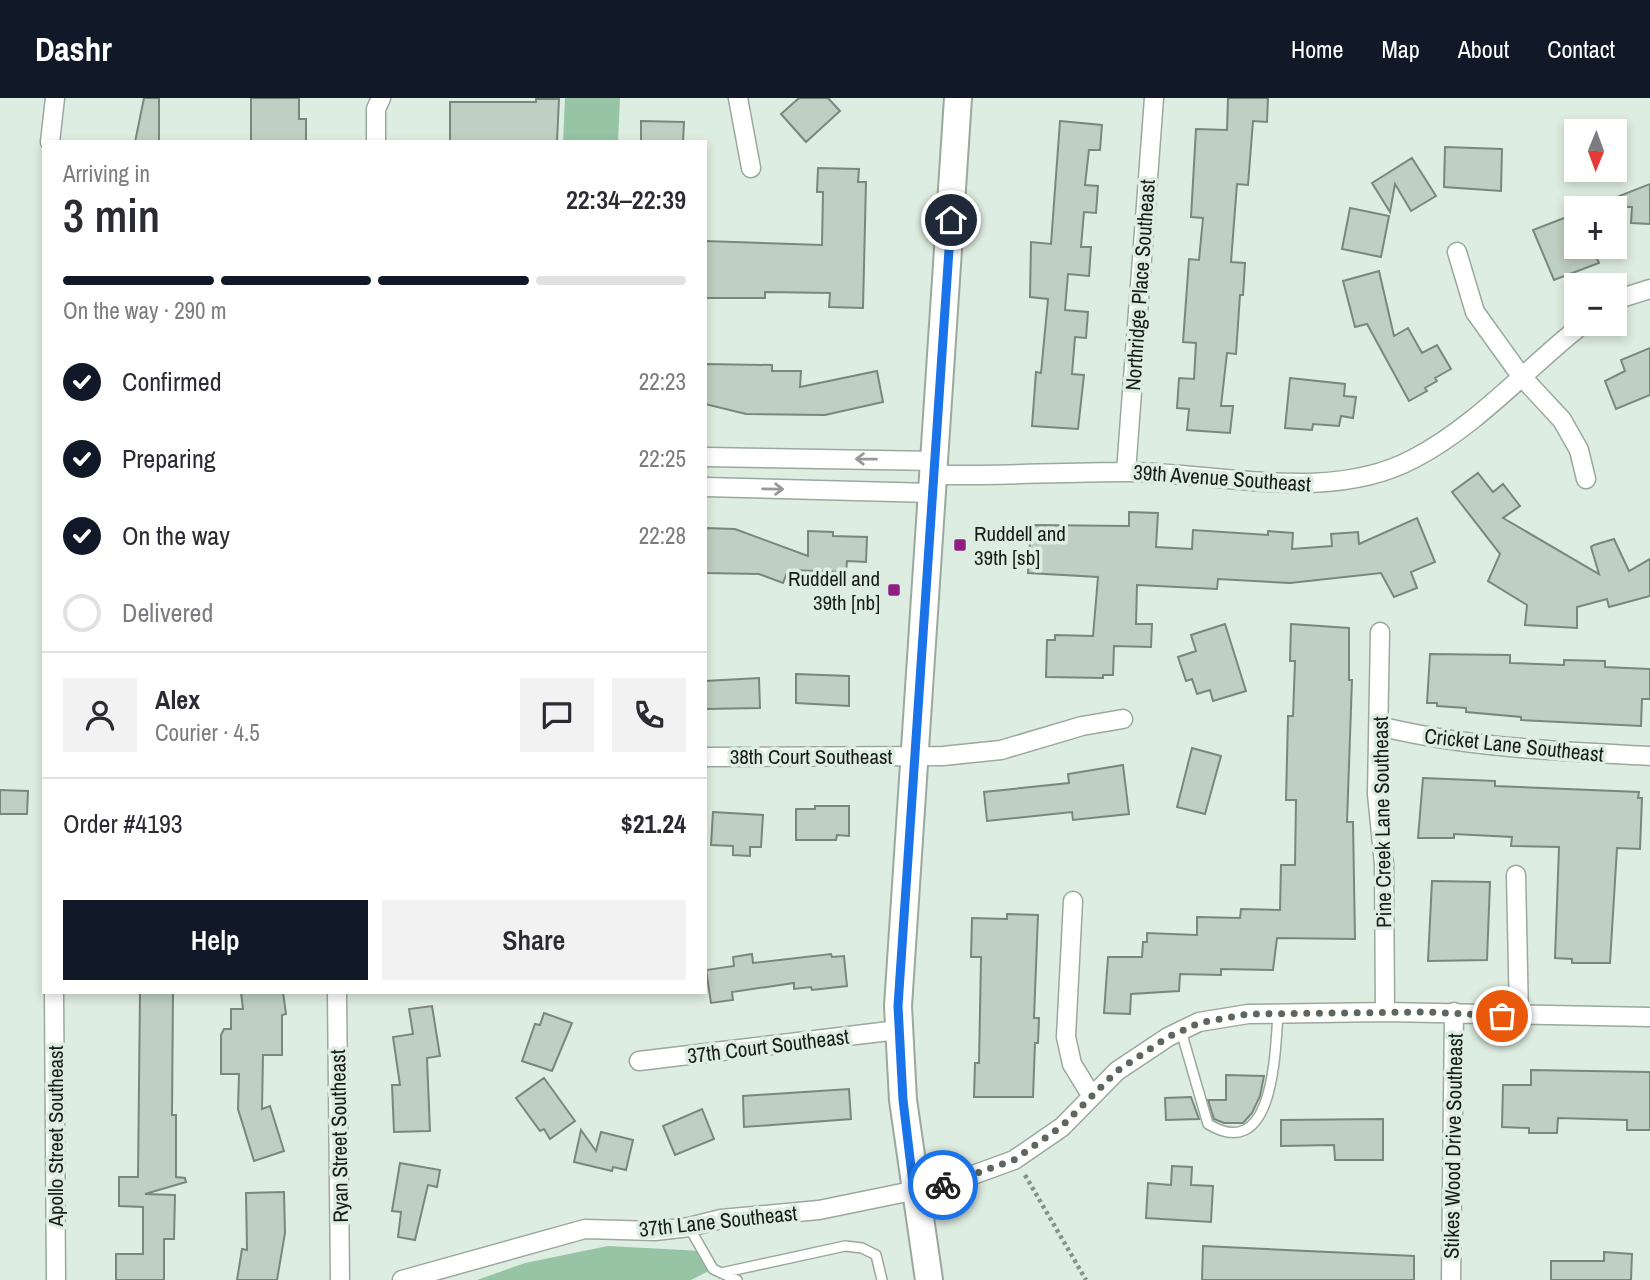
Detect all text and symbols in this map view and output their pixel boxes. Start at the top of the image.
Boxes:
text: Dashr [35,27,112,71]
text: Home [1291,33,1343,65]
text: Map [1381,33,1420,65]
text: About [1458,33,1509,65]
text: Contact [1547,33,1615,65]
north arrow [1564,119,1628,182]
map controls [1564,119,1627,336]
text: Arriving in [63,158,150,189]
street label: Northridge Place Southeast [1118,178,1162,392]
text: 22:34–22:39 [566,182,686,217]
text: 3 min [63,184,160,246]
pin [921,190,981,250]
button: + [1564,196,1627,259]
icon: home [932,201,970,239]
button: − [1564,273,1627,336]
text: On the way · 290 m [63,295,227,326]
icon: check [63,363,101,401]
text: Confirmed [122,364,222,399]
text: 22:23 [639,366,686,397]
icon: check [63,440,101,478]
text: Preparing [122,441,216,476]
text: 22:25 [639,443,686,474]
one-way arrow [855,453,878,466]
street label: 39th Avenue Southeast [1132,457,1312,499]
one-way arrow [762,482,785,495]
icon: check [63,517,101,555]
text: On the way [122,518,230,553]
place label: Ruddell and 39th [sb] [974,519,1066,572]
text: 22:28 [639,520,686,551]
marker: Ruddell and 39th [sb] [952,537,968,553]
place label: Ruddell and 39th [nb] [788,564,880,617]
marker: Ruddell and 39th [nb] [886,582,902,598]
text: Delivered [122,595,213,630]
button: person [63,678,137,752]
button: chat [520,678,594,752]
button: phone [612,678,686,752]
text: Alex [155,682,200,717]
street label: Pine Creek Lane Southeast [1366,716,1398,928]
text: Courier · 4.5 [155,717,260,748]
street label: Cricket Lane Southeast [1423,721,1605,769]
street label: 38th Court Southeast [730,742,893,771]
text: Order #4193 [63,806,183,841]
text: $21.24 [621,806,686,841]
button: Help [63,900,368,980]
button: Share [382,900,686,980]
pin [1472,986,1532,1046]
icon: bag [1483,997,1521,1035]
street label: 37th Court Southeast [685,1022,851,1070]
street label: Stikes Wood Drive Southeast [1437,1033,1469,1259]
street label: Apollo Street Southeast [41,1045,70,1227]
street label: Ryan Street Southeast [323,1049,355,1223]
courier [908,1150,978,1220]
icon: bike [924,1166,962,1204]
street label: 37th Lane Southeast [637,1198,799,1244]

